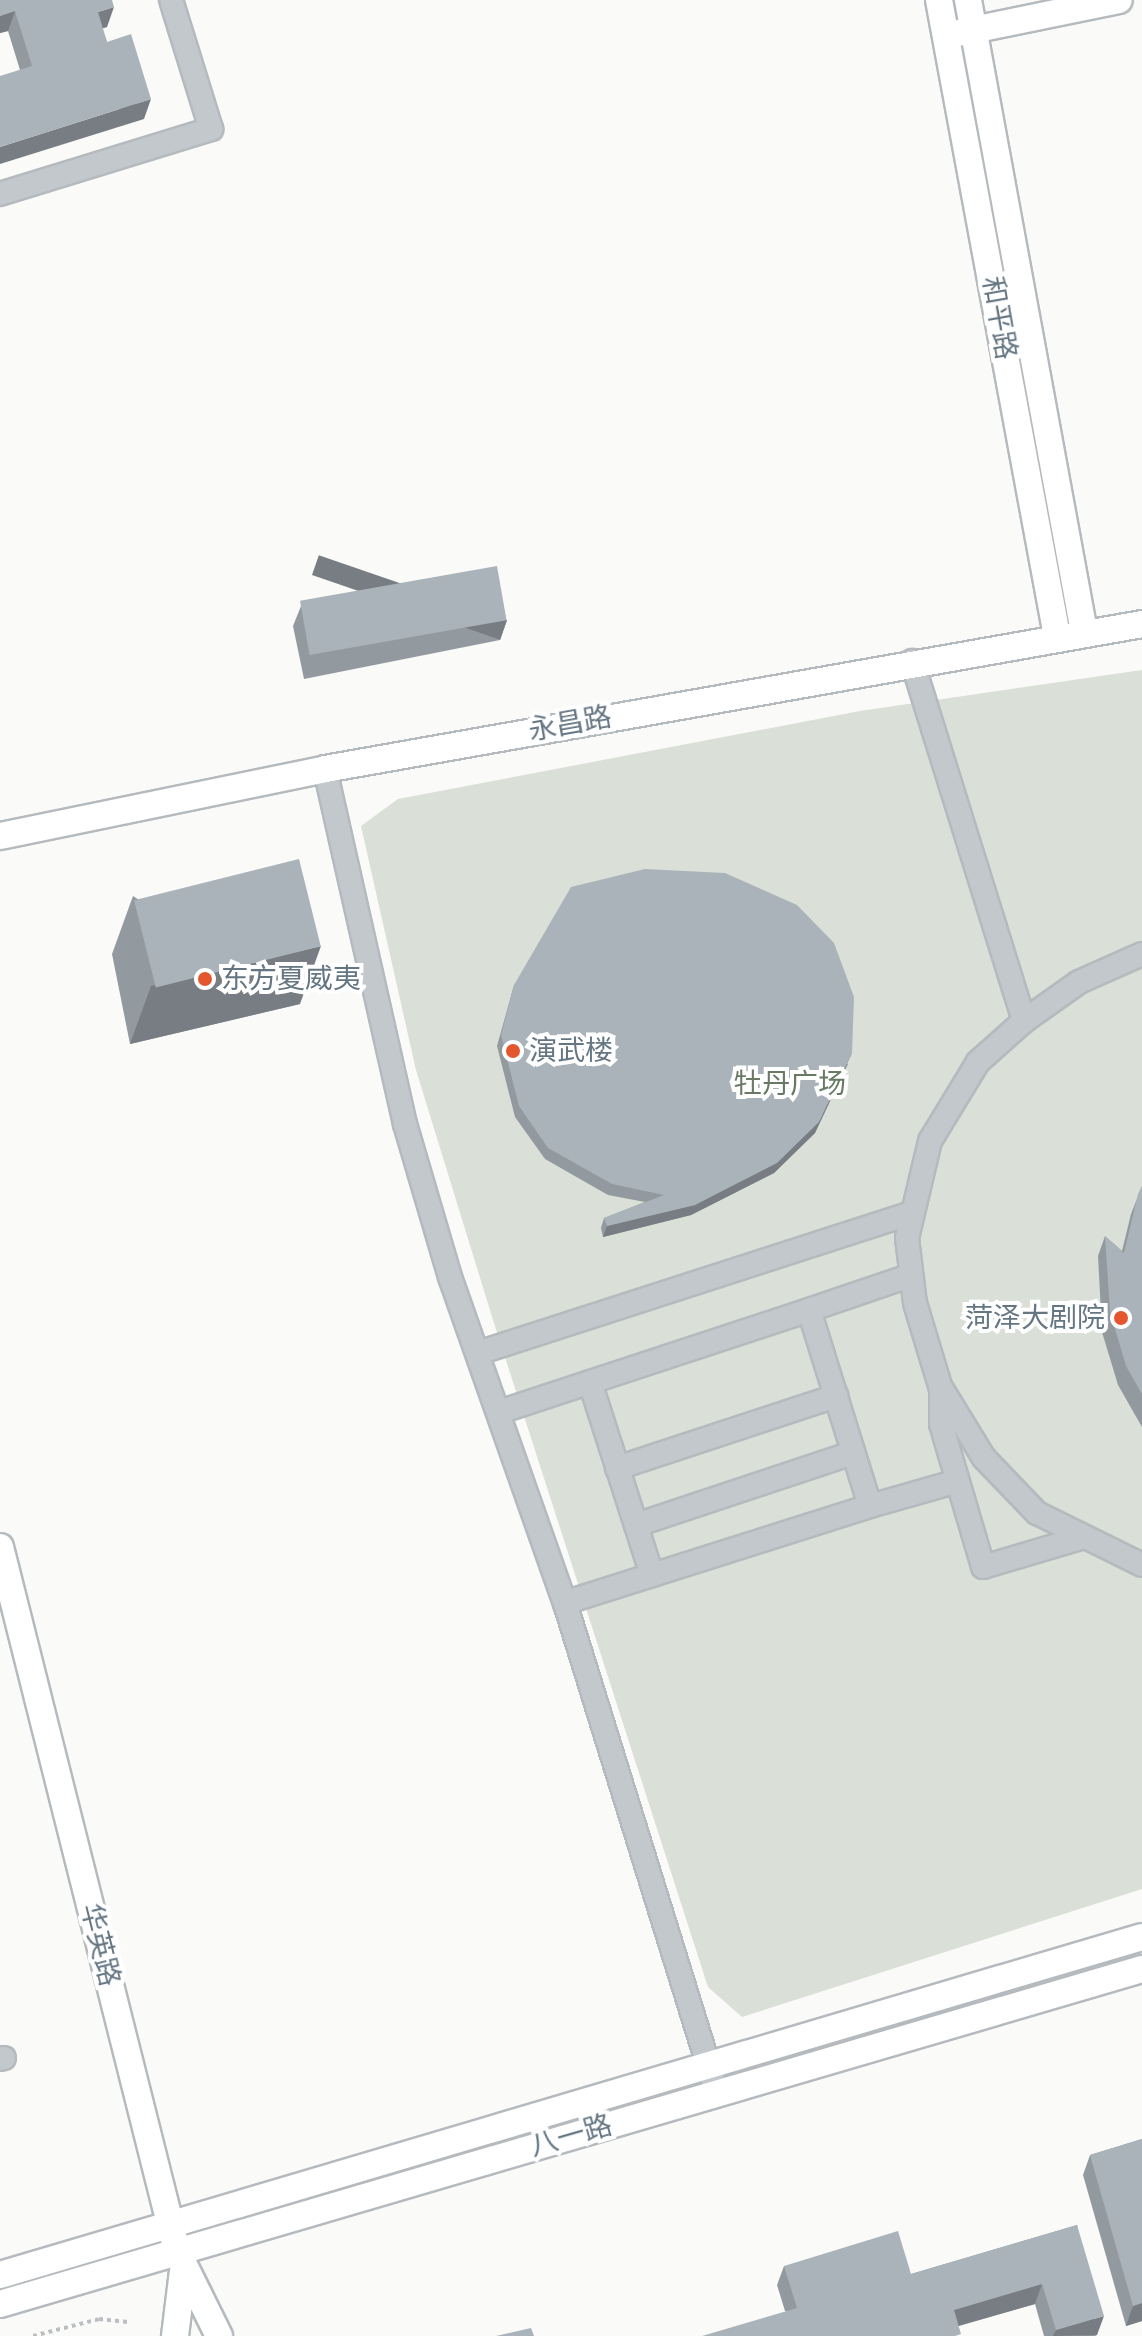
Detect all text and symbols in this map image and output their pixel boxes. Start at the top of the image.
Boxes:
street label: 和平路 [975,274,1023,362]
street label: 永昌路 [526,700,614,748]
place label: 东方夏威夷 [221,962,361,996]
marker: 东方夏威夷 [196,970,214,988]
place label: 演武楼 [529,1034,613,1068]
marker: 演武楼 [504,1042,522,1060]
park label: 牡丹广场 [734,1067,846,1101]
place label: 菏泽大剧院 [965,1301,1105,1335]
marker: 菏泽大剧院 [1112,1309,1130,1327]
street label: 华英路 [74,1900,126,1990]
street label: 八一路 [526,2108,616,2164]

